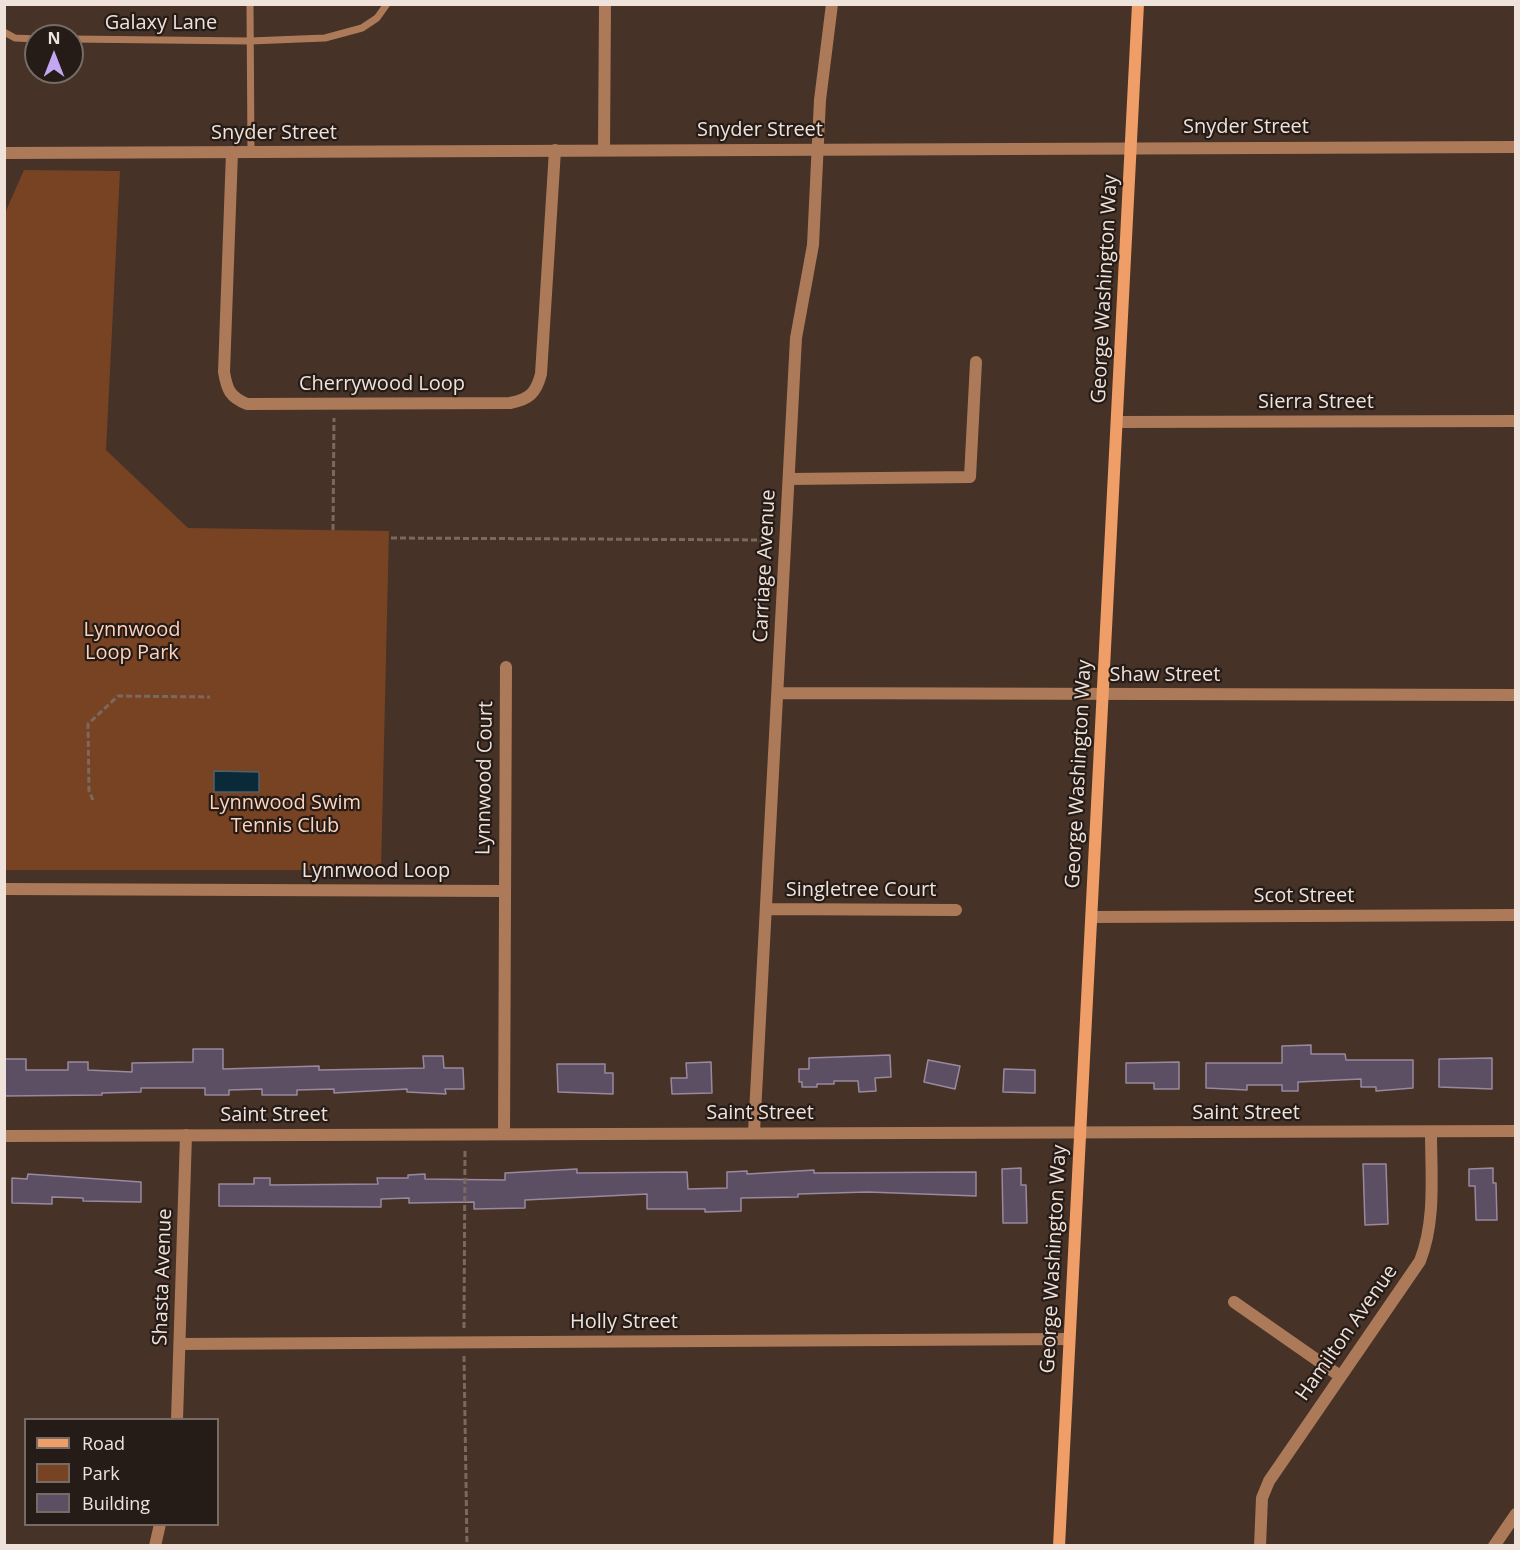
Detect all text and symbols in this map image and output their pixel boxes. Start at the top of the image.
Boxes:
street label: Galaxy Lane [105,11,217,35]
north arrow [24,24,84,84]
text: N [47,27,61,49]
street label: Snyder Street [1183,115,1309,139]
street label: Snyder Street [697,118,823,142]
street label: Snyder Street [211,121,337,145]
street label: George Washington Way [1087,174,1123,404]
street label: Cherrywood Loop [299,372,465,396]
street label: Sierra Street [1258,390,1374,414]
street label: Carriage Avenue [749,489,781,643]
park label: Lynnwood Loop Park [84,618,180,665]
street label: George Washington Way [1061,659,1097,889]
street label: Shaw Street [1110,663,1220,687]
street label: Lynnwood Court [472,701,498,855]
park label: Lynnwood Swim Tennis Club [209,791,361,838]
street label: Lynnwood Loop [302,859,450,883]
street label: Singletree Court [786,878,936,902]
street label: Scot Street [1254,884,1354,908]
street label: Saint Street [706,1101,814,1125]
street label: Saint Street [1192,1101,1300,1125]
street label: Saint Street [220,1103,328,1127]
street label: George Washington Way [1036,1144,1072,1374]
street label: Shasta Avenue [149,1208,177,1346]
street label: Hamilton Avenue [1291,1260,1403,1406]
street label: Holly Street [570,1310,678,1334]
legend [24,1418,219,1526]
text: Road [82,1431,125,1455]
text: Park [82,1461,120,1485]
text: Building [82,1491,150,1515]

